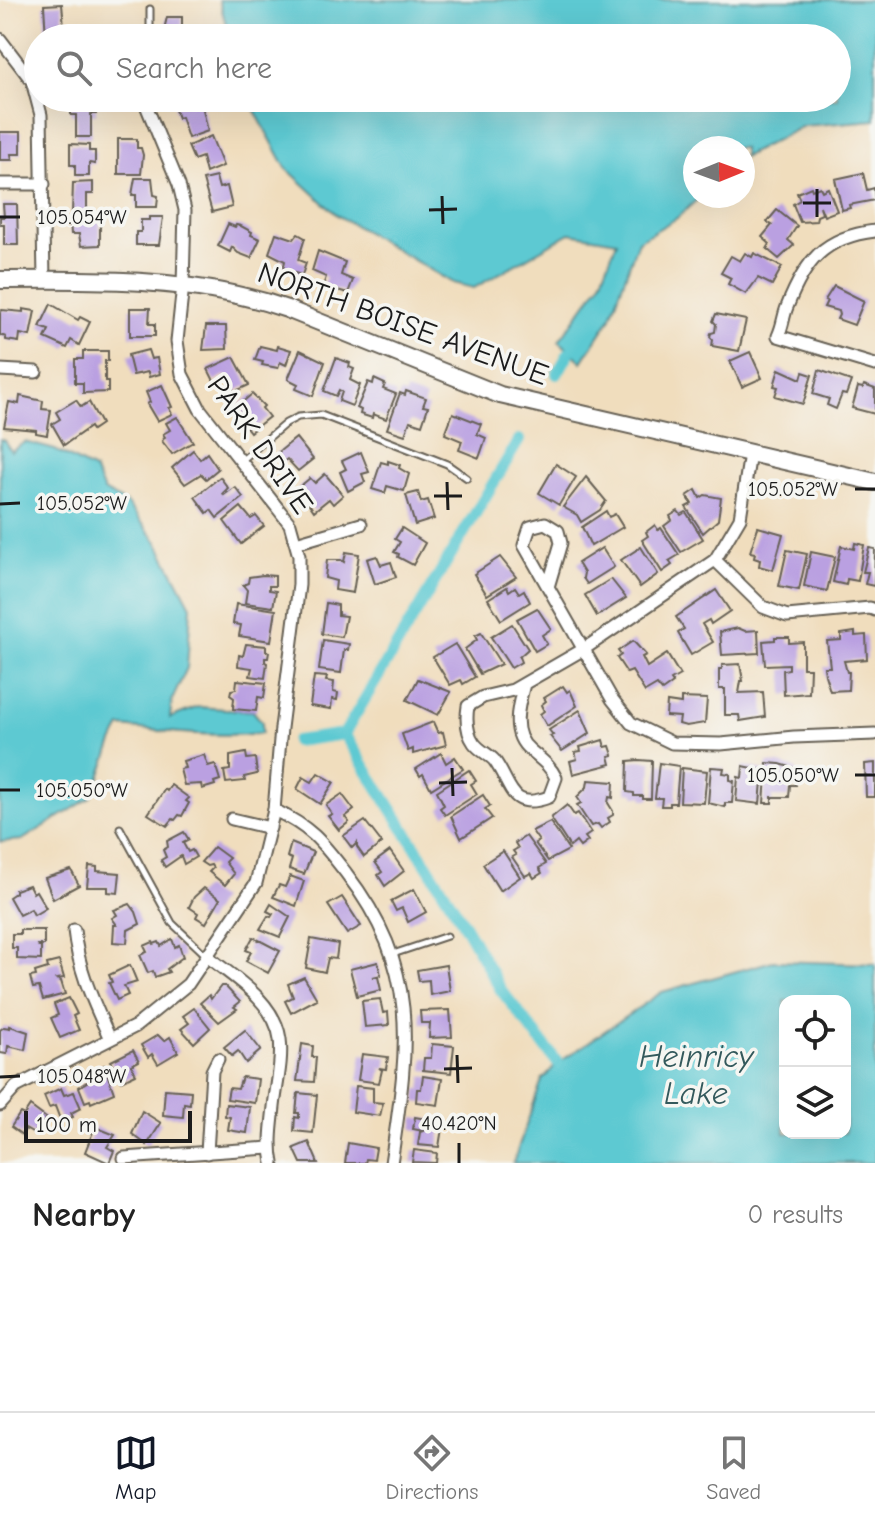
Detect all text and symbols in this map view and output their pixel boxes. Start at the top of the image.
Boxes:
search box [24,24,851,112]
icon: search [52,46,96,90]
text: Search here [116,51,272,86]
north arrow [683,136,755,208]
text: 105.054°W [38,206,127,229]
street label: NORTH BOISE AVENUE [253,255,553,393]
street label: PARK DRIVE [200,369,320,521]
text: 105.052°W [748,478,839,501]
text: 105.052°W [37,492,128,515]
text: 105.050°W [747,764,839,787]
text: 105.050°W [36,779,128,802]
map controls [779,995,851,1139]
button: locate [779,995,851,1067]
water label: Heinricy Lake [639,1038,755,1112]
text: 105.048°W [38,1065,127,1088]
button: layers [779,1067,851,1139]
scale bar [24,1107,192,1143]
text: 100 m [36,1112,97,1138]
text: 40.420°N [421,1112,497,1135]
text: Nearby [32,1195,135,1235]
text: 0 results [748,1200,843,1230]
tab: Map [114,1431,158,1505]
tab: Directions [386,1431,479,1505]
tab: Saved [706,1431,761,1505]

